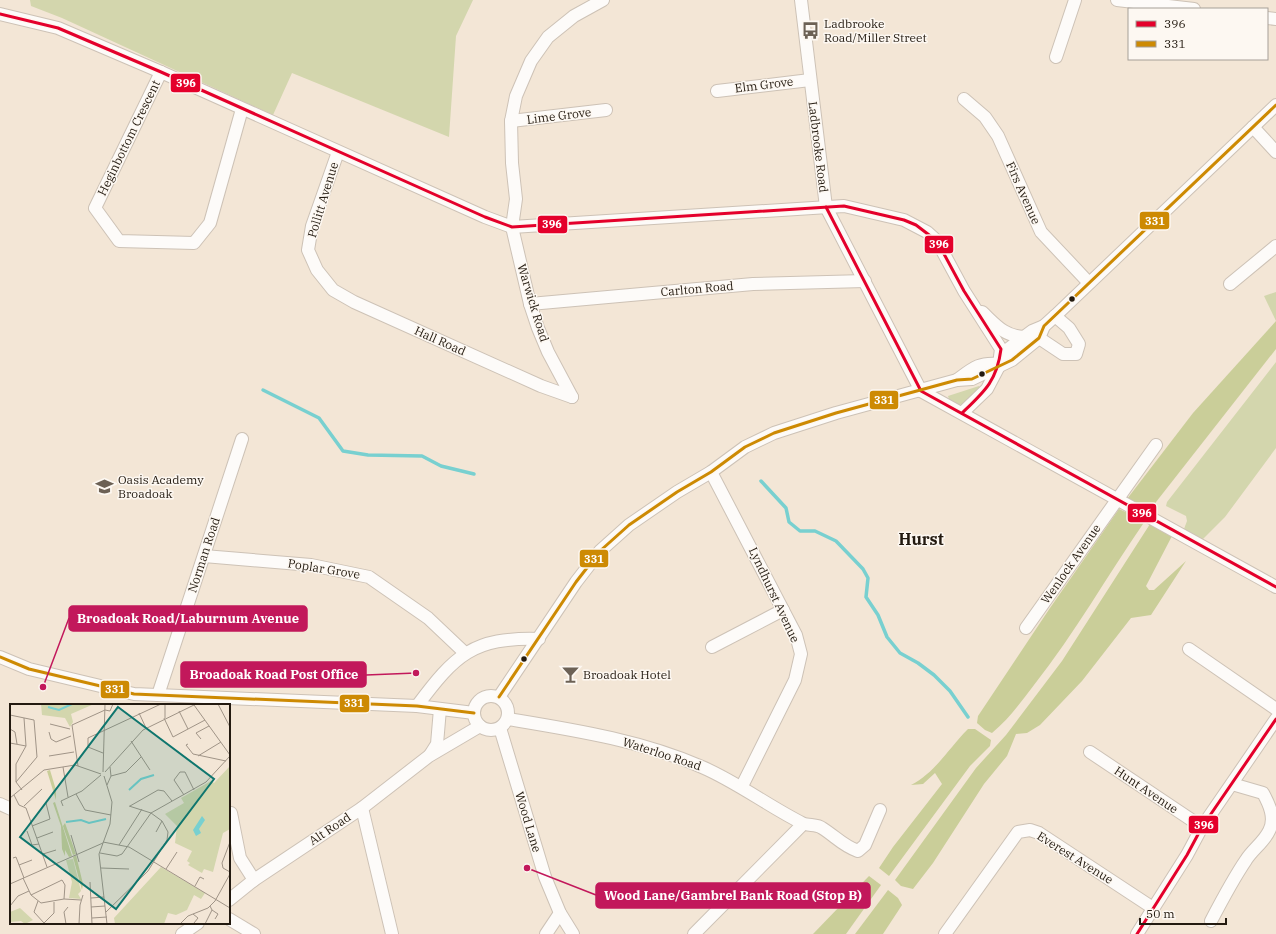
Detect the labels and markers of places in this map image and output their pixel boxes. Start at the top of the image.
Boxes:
place label: Ladbrooke Road/Miller Street [824,16,927,45]
bus stop icon: Ladbrooke Road/Miller Street [801,21,821,41]
unlabelled marker [1067,294,1077,304]
unlabelled marker [977,369,987,379]
place label: Oasis Academy Broadoak [118,472,204,501]
school or university icon: Oasis Academy Broadoak [95,477,115,497]
callout: Broadoak Road/Laburnum Avenue [69,606,307,631]
unlabelled marker [519,654,529,664]
callout: Broadoak Road Post Office [181,662,366,687]
bar icon: Broadoak Hotel [560,665,580,685]
place label: Broadoak Hotel [583,667,671,682]
callout: Wood Lane/Gambrel Bank Road (Stop B) [596,883,870,908]

